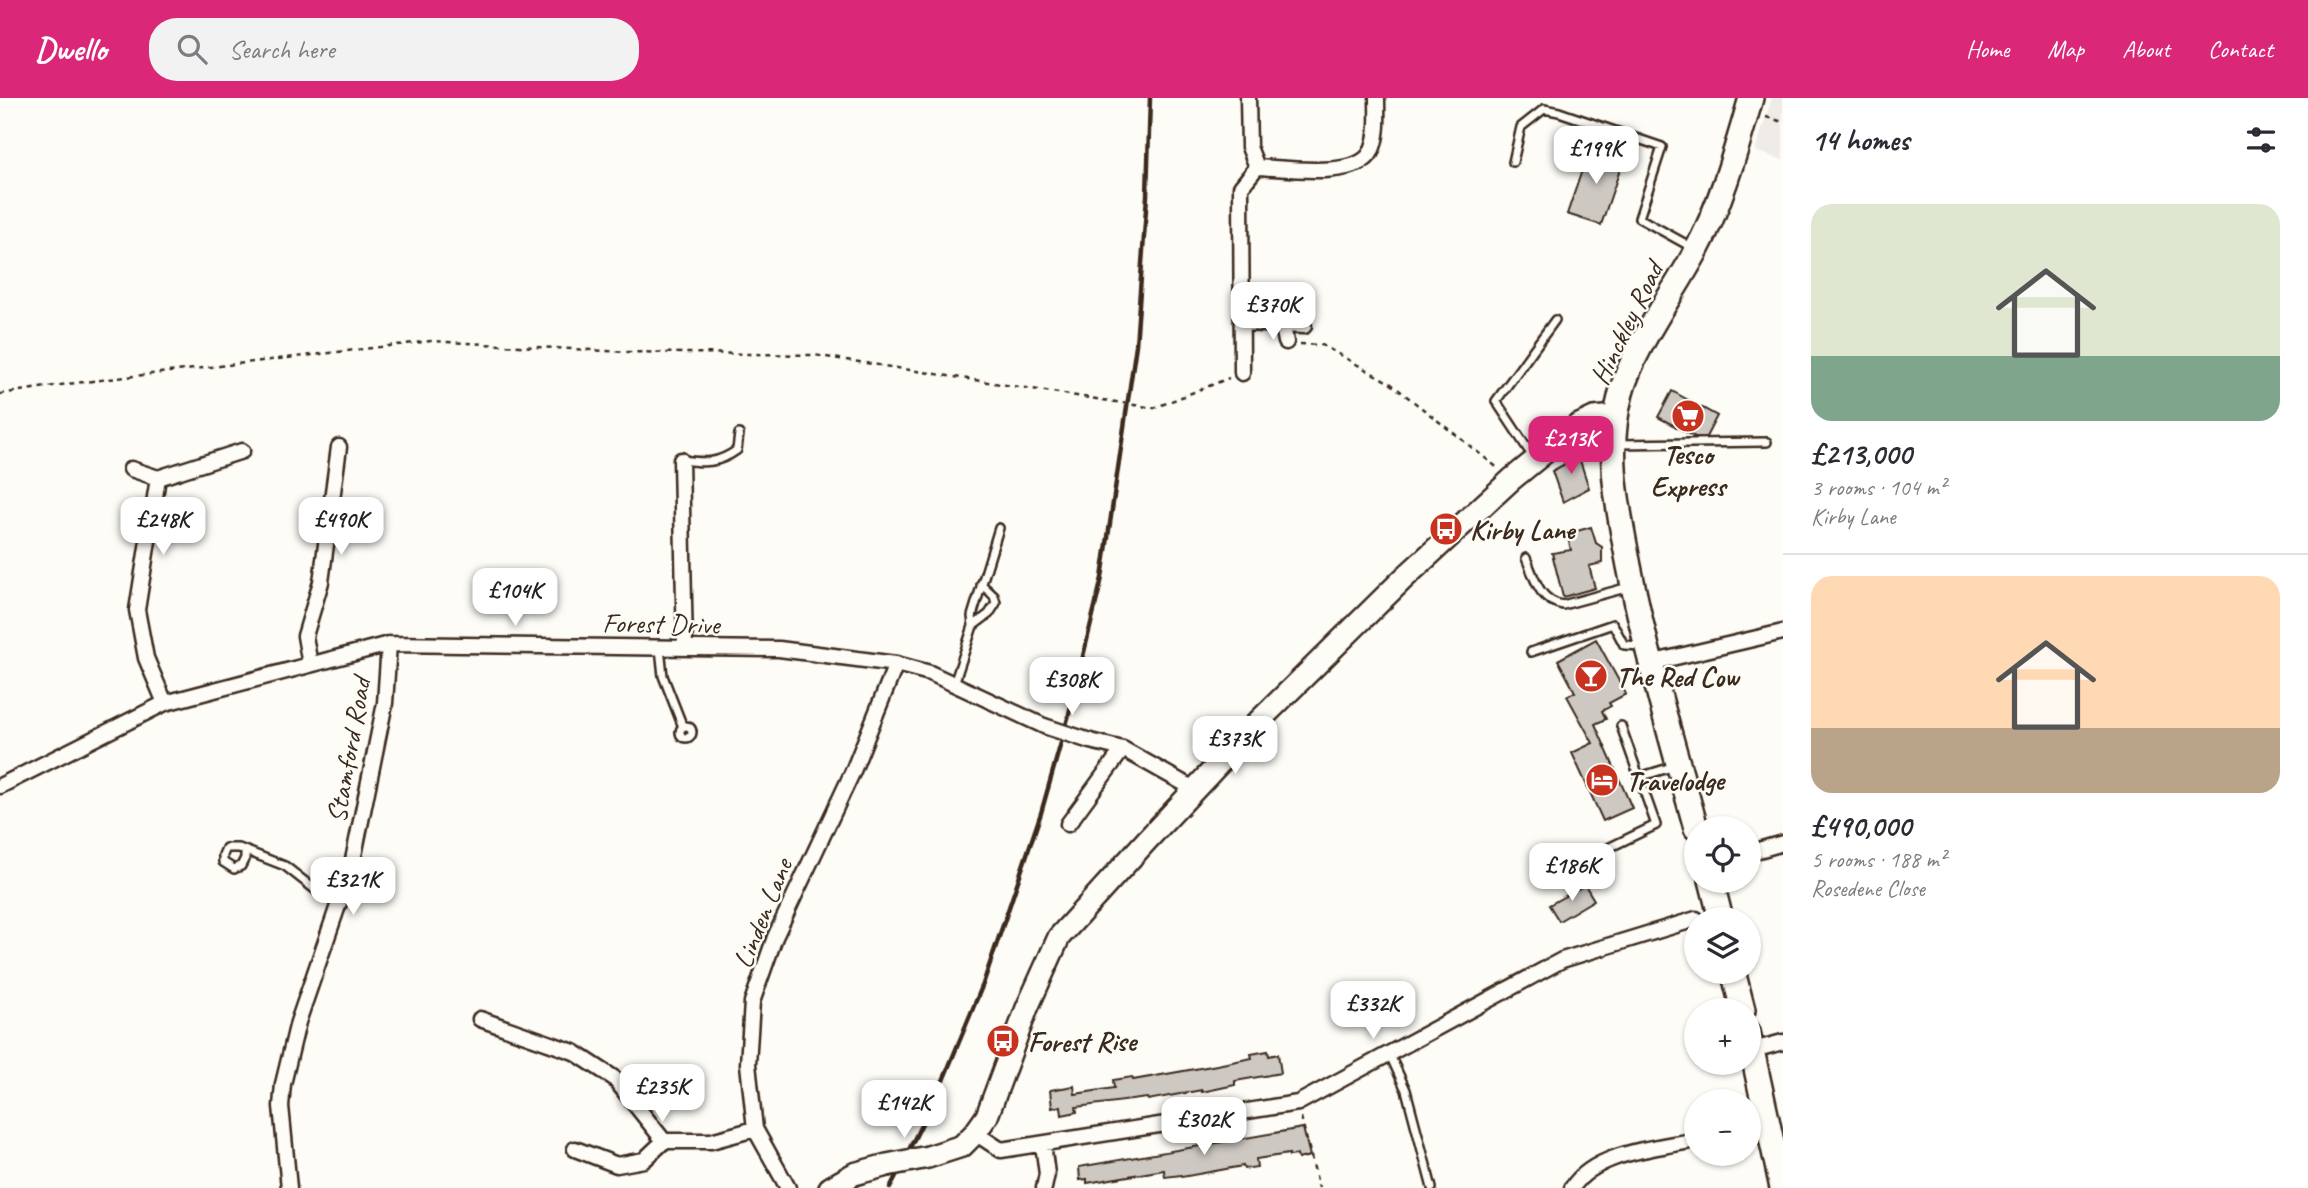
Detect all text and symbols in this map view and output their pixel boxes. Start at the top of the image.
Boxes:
search box [149,18,639,81]
text: Dwello [35,28,107,70]
icon: search [173,30,211,68]
text: Search here [229,33,335,66]
text: Home [1966,34,2009,64]
text: Map [2047,34,2084,64]
text: About [2122,34,2170,64]
text: Contact [2208,34,2273,64]
text: 14 homes [1811,121,1909,159]
icon: filters [2242,121,2280,159]
pin: £199K [1547,126,1645,186]
text: £199K [1570,134,1622,163]
icon: home [1983,250,2109,376]
street label: Hinckley Road [1582,253,1673,390]
pin: £370K [1224,282,1322,342]
text: £370K [1247,290,1300,319]
supermarket icon: Tesco Express [1669,397,1707,435]
pin: £213K [1522,416,1620,476]
text: £213K [1544,424,1598,453]
text: £213,000 [1811,435,1911,473]
place label: Tesco Express [1651,437,1728,504]
text: 3 rooms · 104 m² [1811,473,1946,502]
pin: £248K [114,498,212,557]
pin: £490K [292,498,390,557]
text: Kirby Lane [1811,502,1896,531]
text: £248K [136,505,190,534]
text: £490K [315,505,367,534]
bus stop icon: Kirby Lane [1427,510,1465,548]
place label: Kirby Lane [1470,512,1577,547]
pin: £104K [466,568,564,628]
text: £104K [488,576,542,605]
street label: Forest Drive [602,605,722,642]
icon: home [1983,622,2109,748]
bar icon: The Red Cow [1572,657,1610,695]
pin: £308K [1023,658,1121,717]
place label: The Red Cow [1616,659,1741,694]
text: £308K [1045,665,1099,694]
street label: Stamford Road [319,671,379,825]
pin: £373K [1186,716,1284,776]
text: £373K [1209,724,1262,753]
hotel icon: Travelodge [1583,761,1621,799]
place label: Travelodge [1626,763,1726,798]
text: £490,000 [1811,807,1911,845]
map controls [1684,816,1761,1166]
button: locate [1684,816,1761,893]
pin: £186K [1523,844,1621,903]
text: 5 rooms · 188 m² [1811,845,1946,874]
text: £186K [1545,851,1599,880]
street label: Linden Lane [725,852,801,973]
pin: £321K [304,858,402,917]
text: £321K [326,865,380,894]
text: Rosedene Close [1811,874,1925,903]
button: layers [1684,907,1761,984]
pin: £332K [1324,982,1422,1041]
text: £332K [1346,989,1400,1018]
button: + [1684,998,1761,1075]
bus stop icon: Forest Rise [984,1022,1022,1060]
place label: Forest Rise [1028,1024,1138,1059]
pin: £235K [613,1065,711,1124]
text: £235K [636,1072,688,1101]
pin: £142K [855,1080,953,1140]
text: £142K [877,1088,931,1117]
button: − [1684,1089,1761,1166]
pin: £302K [1155,1098,1253,1157]
text: £302K [1177,1105,1231,1134]

